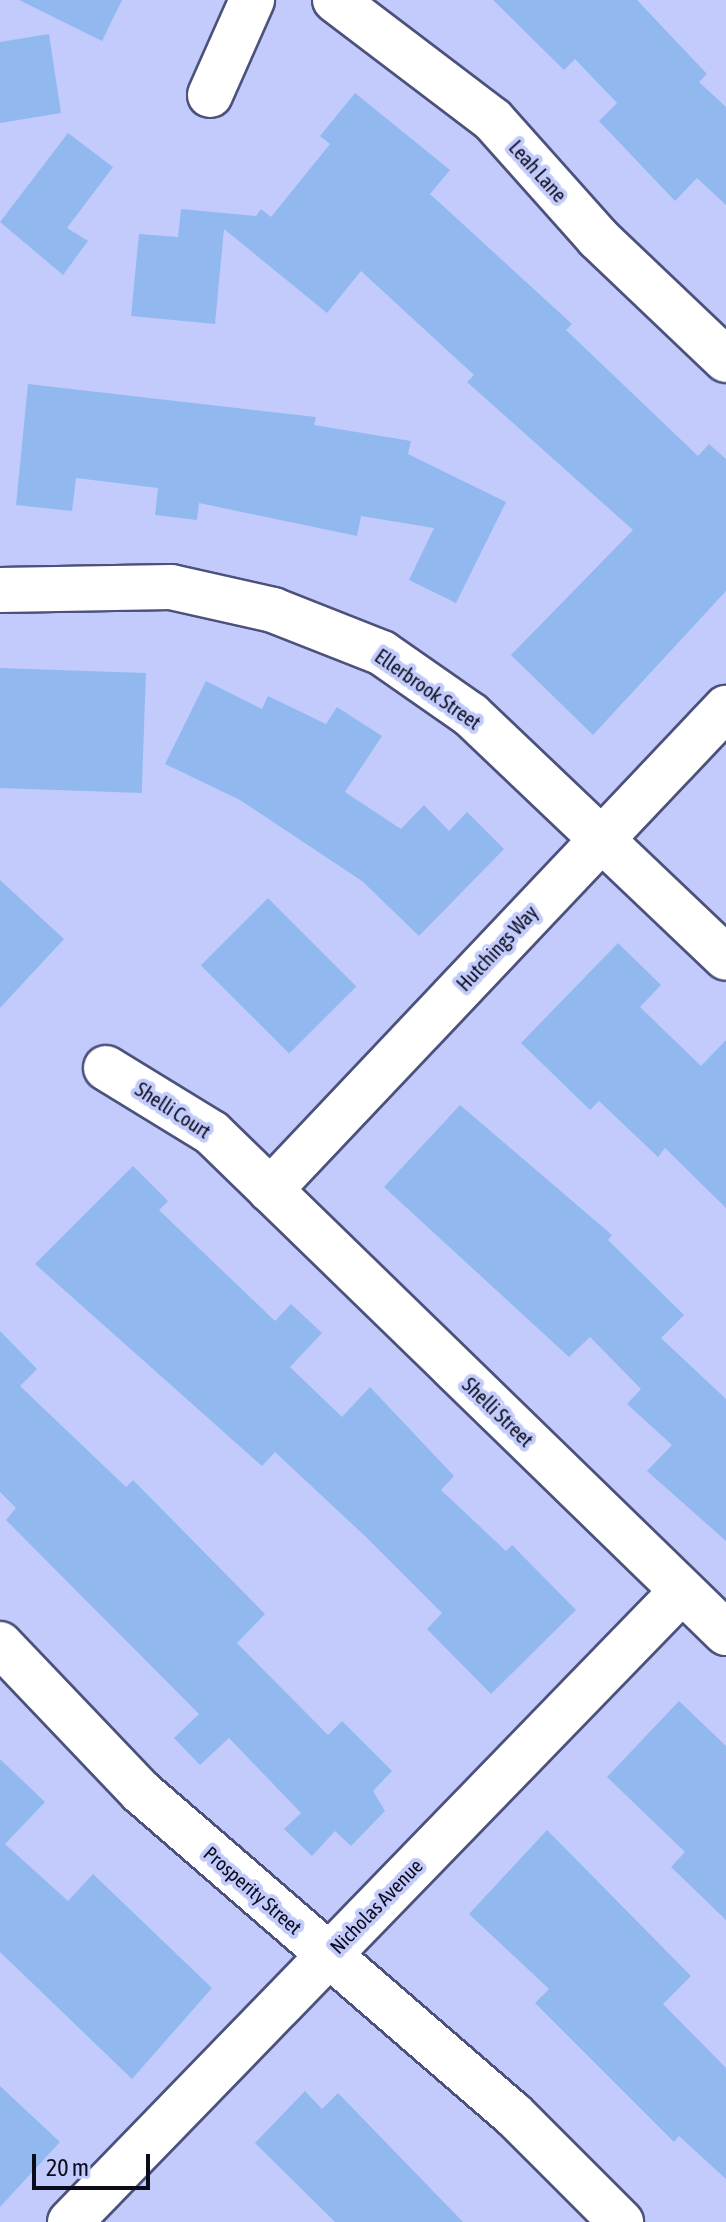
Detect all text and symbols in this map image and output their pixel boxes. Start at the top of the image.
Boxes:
street label: Leah Lane [504,135,572,207]
street label: Ellerbrook Street [371,644,485,734]
street label: Hutchings Way [451,900,543,996]
street label: Shelli Court [131,1077,215,1143]
street label: Shelli Street [458,1372,538,1452]
street label: Prosperity Street [199,1841,307,1939]
street label: Nicholas Avenue [325,1854,427,1958]
scale bar [36,2138,154,2188]
text: 20 m [46,2154,89,2181]

